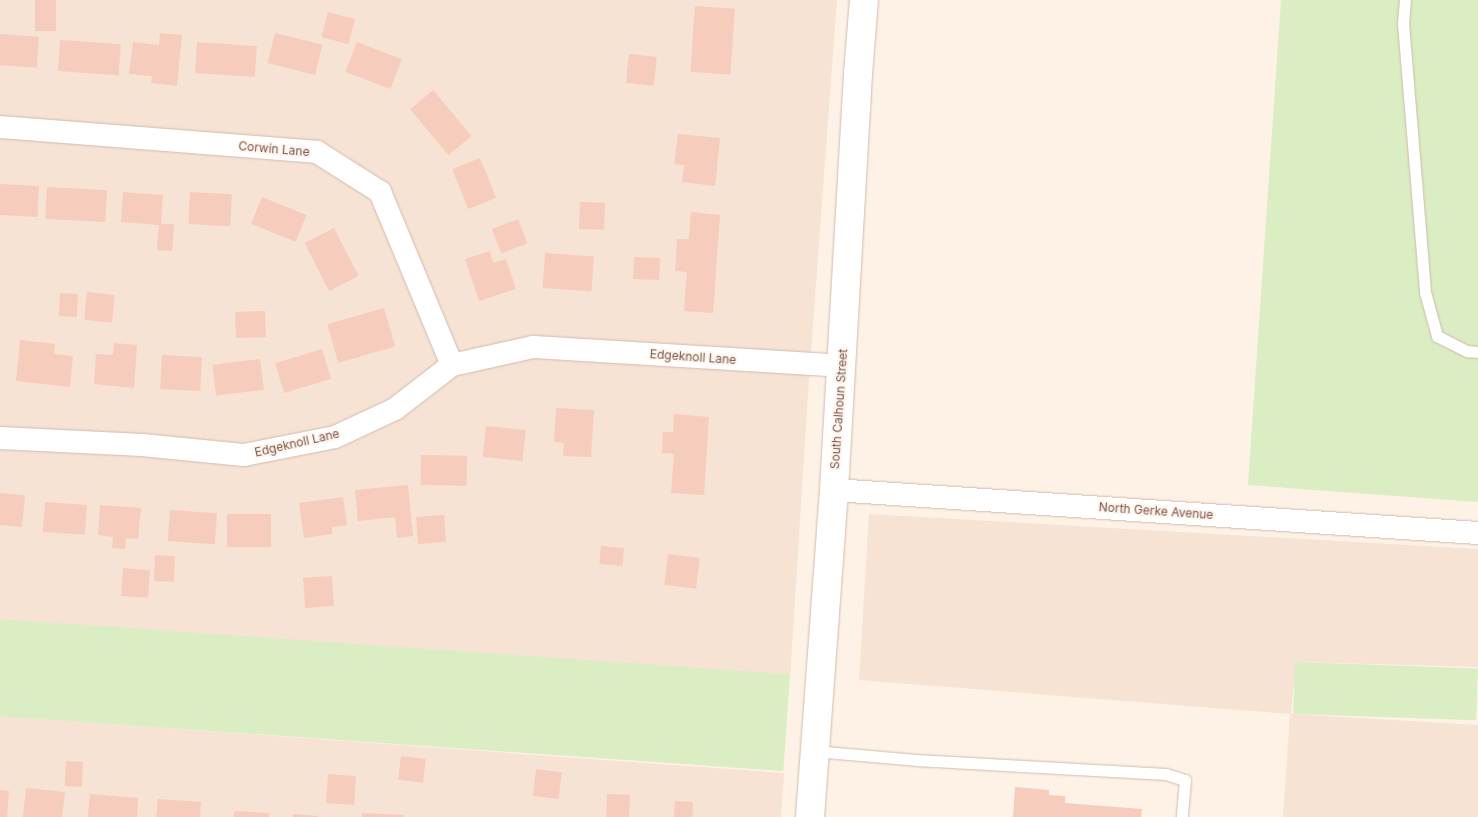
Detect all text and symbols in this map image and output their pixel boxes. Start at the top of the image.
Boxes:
street label: Corwin Lane [238,139,310,159]
street label: Edgeknoll Lane [649,347,737,367]
street label: South Calhoun Street [828,348,850,470]
street label: Edgeknoll Lane [253,426,341,460]
street label: North Gerke Avenue [1098,500,1214,522]

